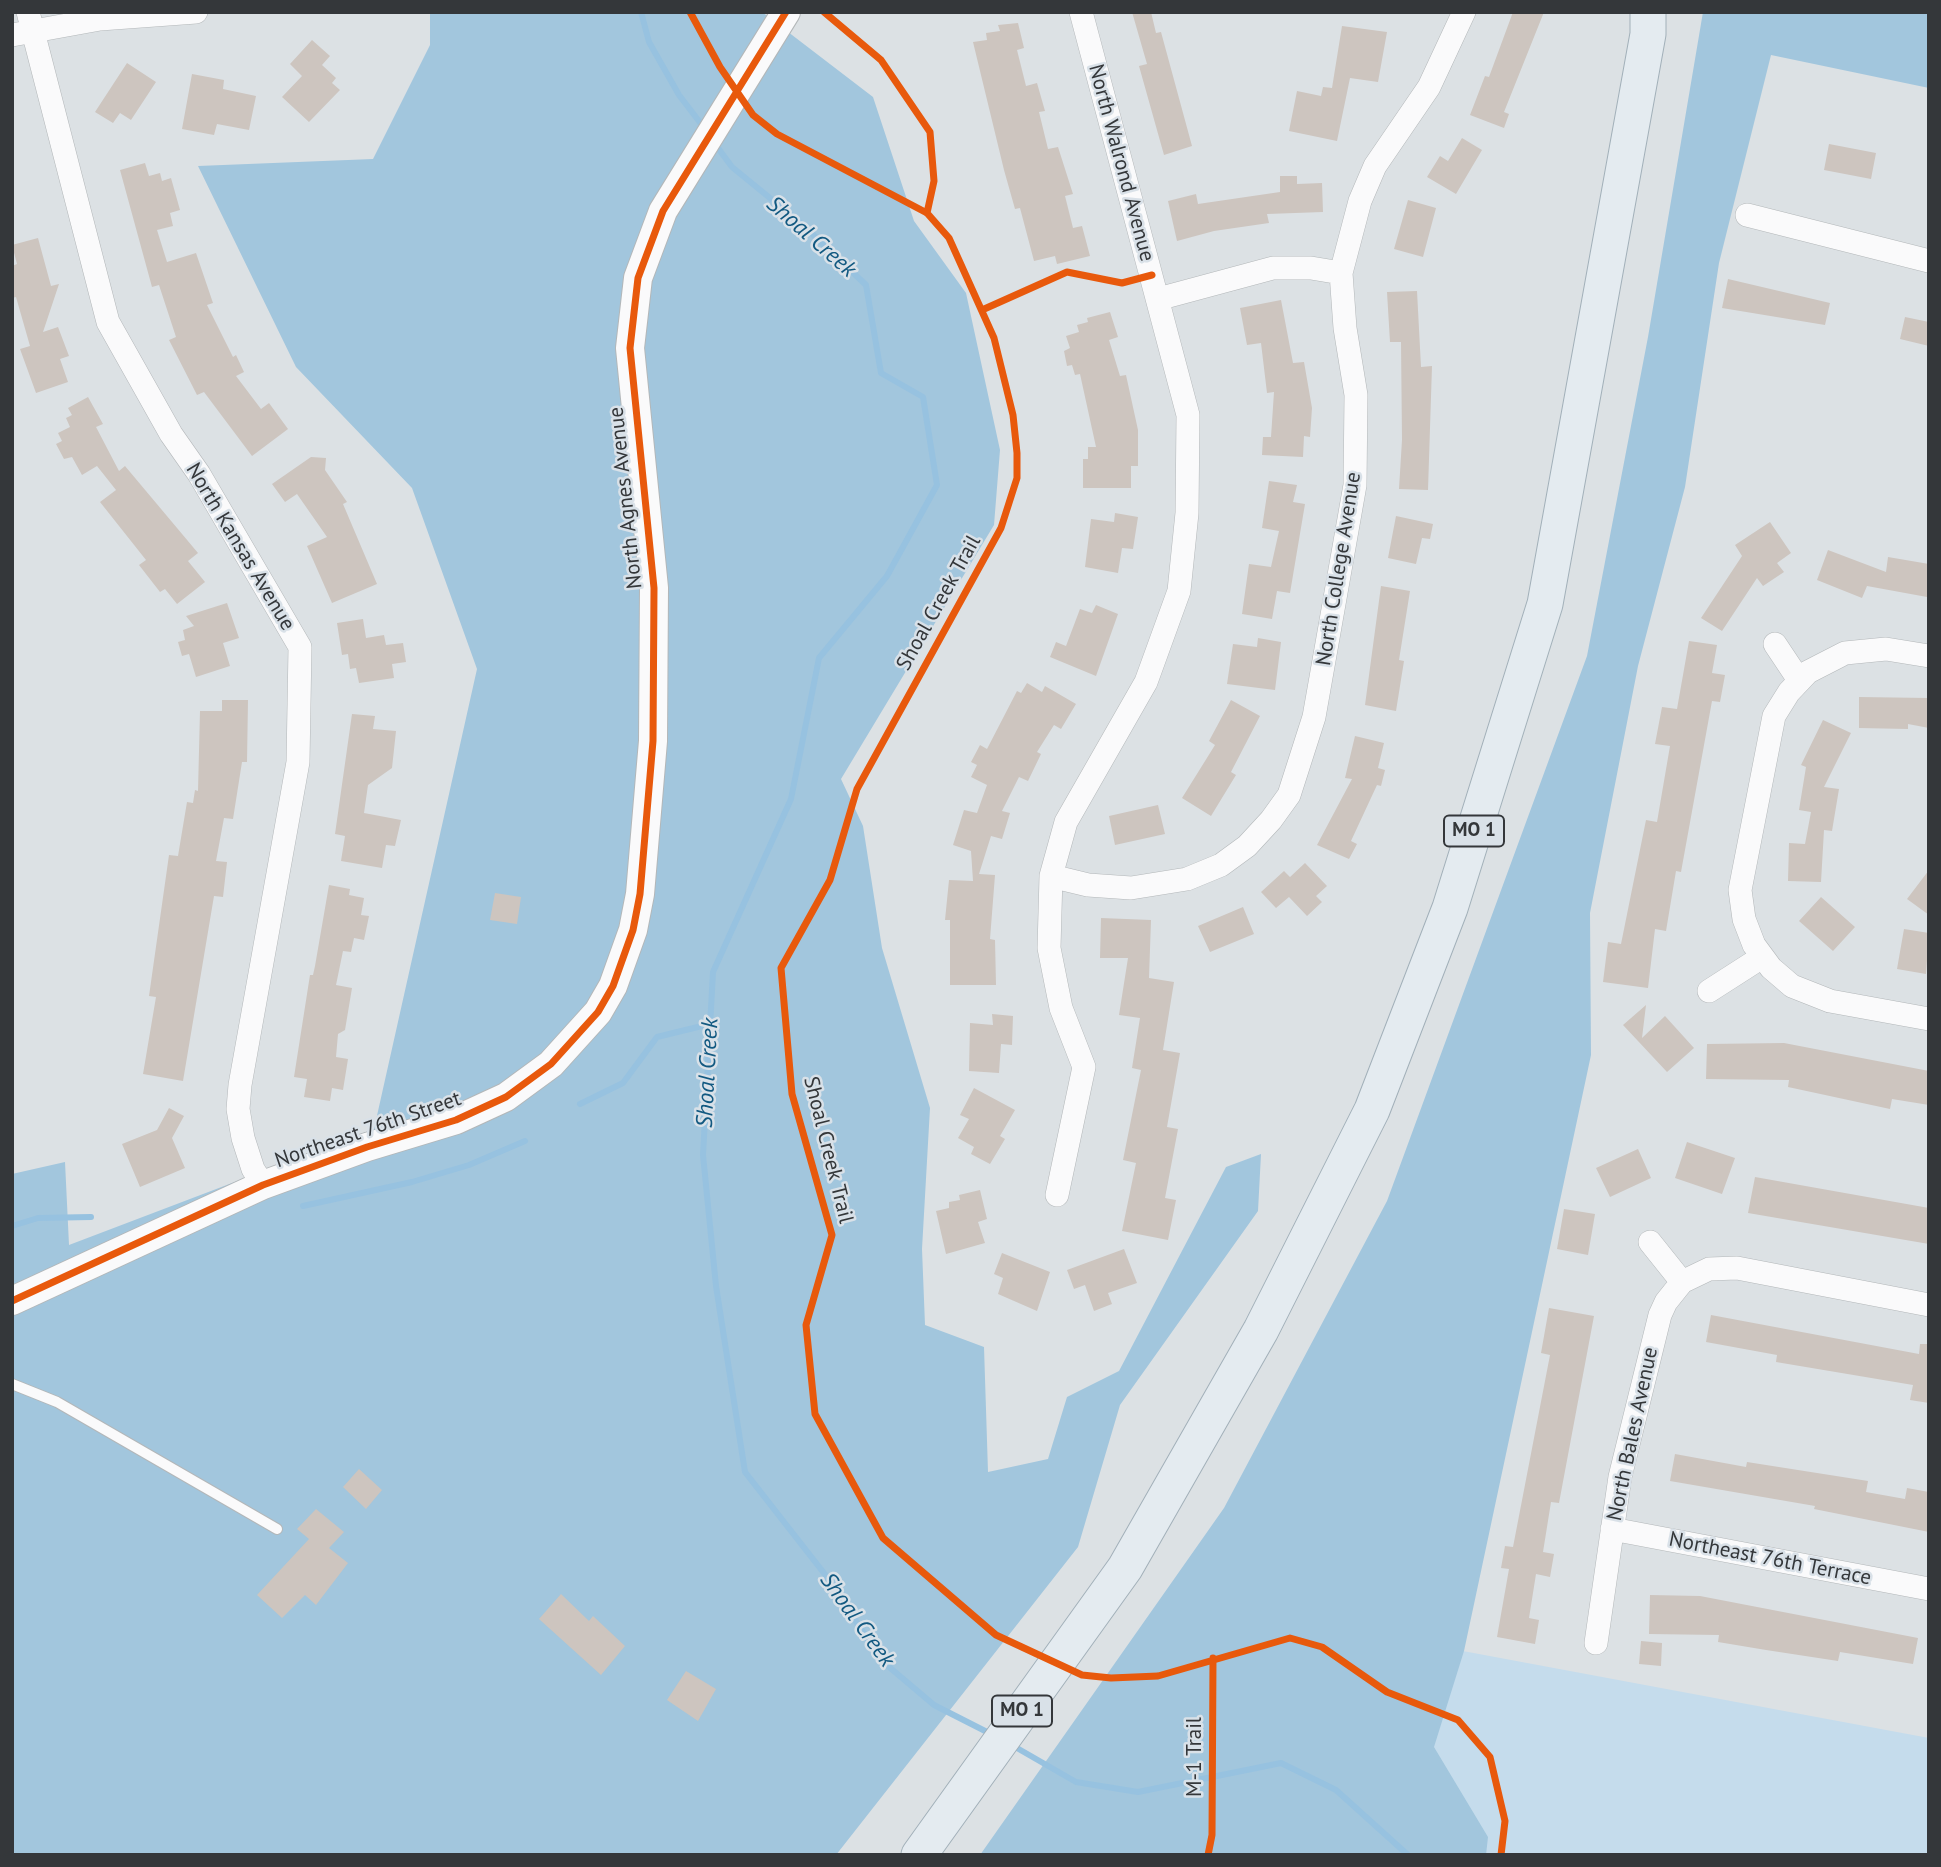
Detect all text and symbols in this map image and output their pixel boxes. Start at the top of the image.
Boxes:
street label: North Walrond Avenue [1083,62,1159,264]
water label: Shoal Creek [761,191,861,283]
street label: North Agnes Avenue [604,406,648,590]
street label: North Kansas Avenue [180,459,300,635]
street label: North College Avenue [1311,470,1367,668]
street label: Shoal Creek Trail [892,531,986,675]
road number: MO 1 [1444,816,1504,846]
water label: Shoal Creek [691,1017,725,1129]
street label: Shoal Creek Trail [798,1074,858,1226]
street label: Northeast 76th Street [272,1086,464,1174]
street label: North Bales Avenue [1602,1345,1664,1523]
street label: Northeast 76th Terrace [1667,1527,1873,1591]
water label: Shoal Creek [814,1567,900,1673]
road number: MO 1 [992,1695,1052,1726]
street label: M-1 Trail [1182,1717,1208,1797]

